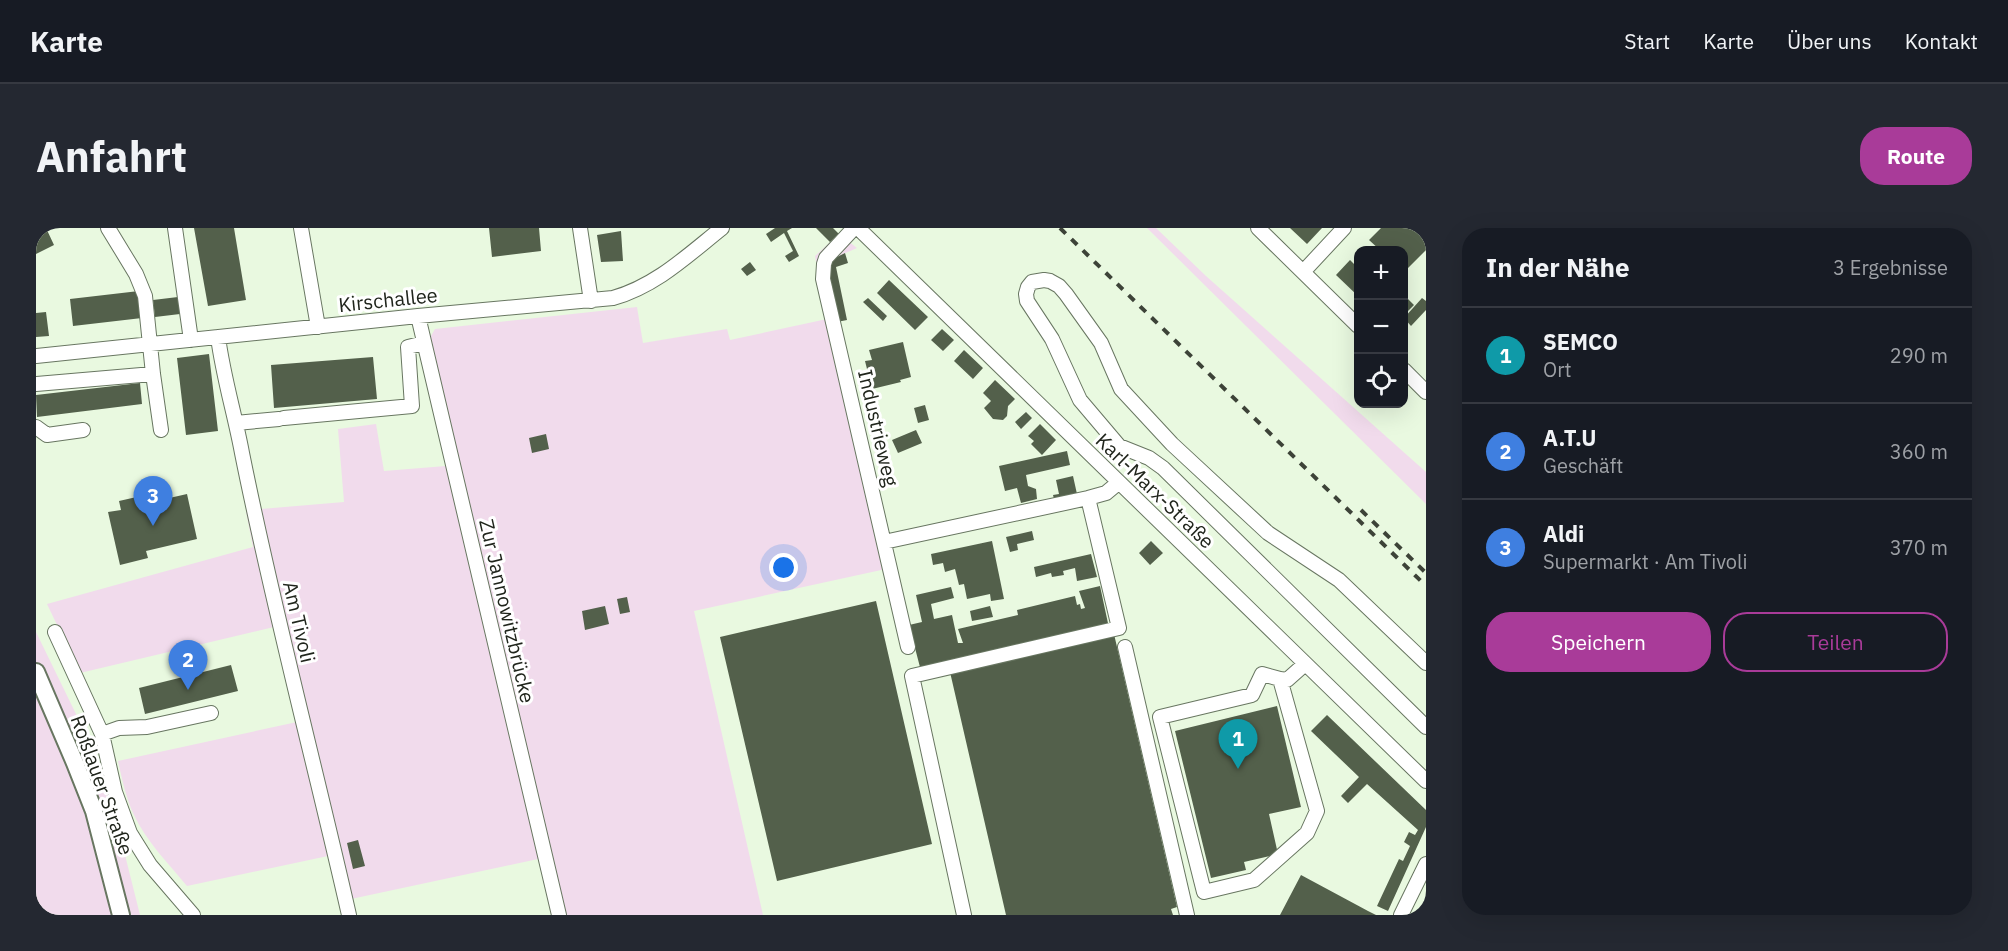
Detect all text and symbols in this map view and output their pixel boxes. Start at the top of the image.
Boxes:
text: Karte [30,23,103,60]
text: Start [1624,27,1670,55]
text: Karte [1703,27,1754,55]
text: Über uns [1787,27,1872,55]
text: Kontakt [1905,27,1978,55]
button: Route [1860,127,1972,185]
text: Anfahrt [36,129,187,184]
map controls [1354,246,1408,408]
button: + [1354,246,1408,300]
text: In der Nähe [1486,250,1630,284]
text: 3 Ergebnisse [1833,254,1948,281]
street label: Kirschallee [337,281,439,318]
button: − [1354,300,1408,354]
text: SEMCO [1543,327,1618,356]
text: 1 [1500,342,1512,369]
text: 290 m [1890,342,1948,369]
button: locate [1354,354,1408,408]
text: Ort [1543,356,1572,383]
street label: Industrieweg [852,367,905,489]
text: A.T.U [1543,423,1596,452]
street label: Karl-Marx-Straße [1090,427,1221,554]
text: 2 [1500,438,1512,465]
text: 360 m [1890,438,1948,465]
text: Geschäft [1543,452,1623,479]
pin: 3 [134,476,172,526]
street label: Zur Jannowitzbrücke [473,516,542,705]
text: Aldi [1543,519,1584,548]
text: 3 [1500,534,1512,561]
text: 370 m [1890,534,1948,561]
text: Supermarkt · Am Tivoli [1543,548,1747,575]
your location [769,553,798,582]
street label: Am Tivoli [277,579,322,665]
button: Speichern [1486,612,1711,672]
button: Teilen [1723,612,1948,672]
pin: 2 [168,640,208,690]
street label: Roßlauer Straße [65,711,140,859]
pin: 1 [1218,720,1258,769]

